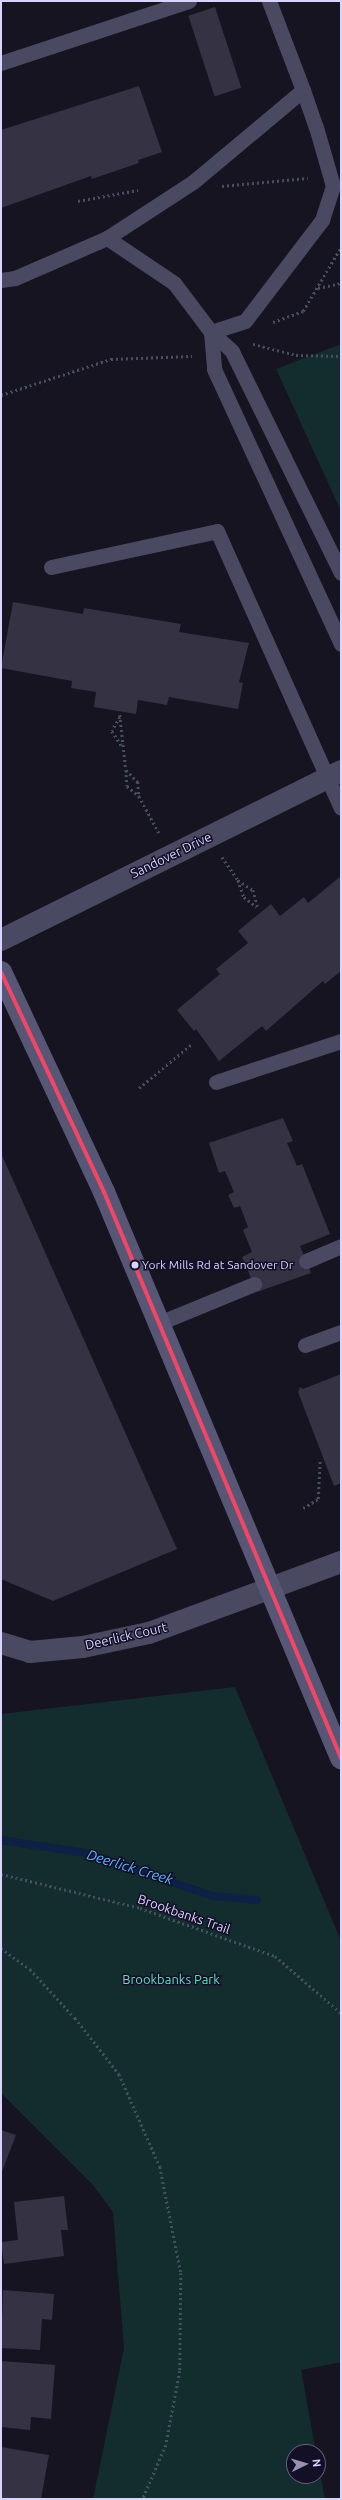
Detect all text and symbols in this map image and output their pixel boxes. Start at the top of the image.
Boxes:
street label: Sandover Drive [128,829,214,881]
place label: York Mills Rd at Sandover Dr [142,1258,293,1272]
marker: York Mills Rd at Sandover Dr [130,1260,140,1270]
street label: Deerlick Court [84,1619,168,1653]
water label: Deerlick Creek [85,1846,175,1888]
street label: Brookbanks Trail [136,1891,232,1937]
park label: Brookbanks Park [122,1971,220,1987]
north arrow [286,2444,326,2484]
text: N [311,2458,323,2468]

